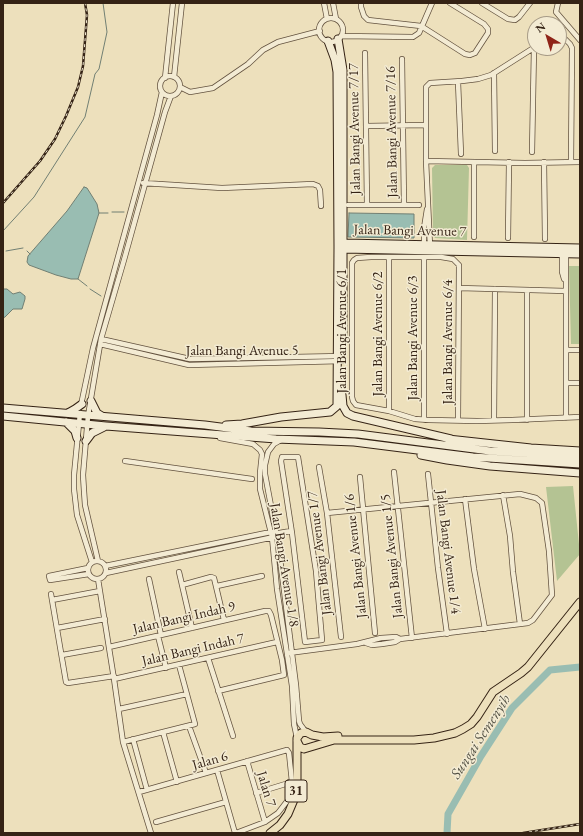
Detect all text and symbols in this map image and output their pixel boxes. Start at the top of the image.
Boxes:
north arrow [527,16,567,56]
text: N [532,19,548,36]
street label: Jalan Bangi Avenue 7/17 [345,63,365,195]
street label: Jalan Bangi Avenue 7/16 [382,66,402,198]
street label: Jalan Bangi Avenue 7 [354,222,466,240]
street label: Jalan Bangi Avenue 6/1 [334,268,350,394]
street label: Jalan Bangi Avenue 6/2 [370,271,386,397]
street label: Jalan Bangi Avenue 6/3 [405,275,421,401]
street label: Jalan Bangi Avenue 6/4 [440,279,456,405]
street label: Jalan Bangi Avenue 5 [186,343,298,359]
street label: Jalan Bangi Avenue 1/4 [432,489,464,615]
street label: Jalan Bangi Avenue 1/7 [304,490,336,616]
street label: Jalan Bangi Avenue 1/6 [341,493,371,619]
street label: Jalan Bangi Avenue 1/5 [377,493,407,619]
street label: Jalan Bangi Avenue 1/8 [266,502,302,628]
street label: Jalan Bangi Indah 9 [131,598,237,638]
street label: Jalan Bangi Indah 7 [140,630,246,670]
water label: Sungai Semenyih [447,691,515,783]
street label: Jalan 6 [190,748,230,774]
street label: Jalan 7 [253,769,279,809]
road number: 31 [285,780,307,802]

